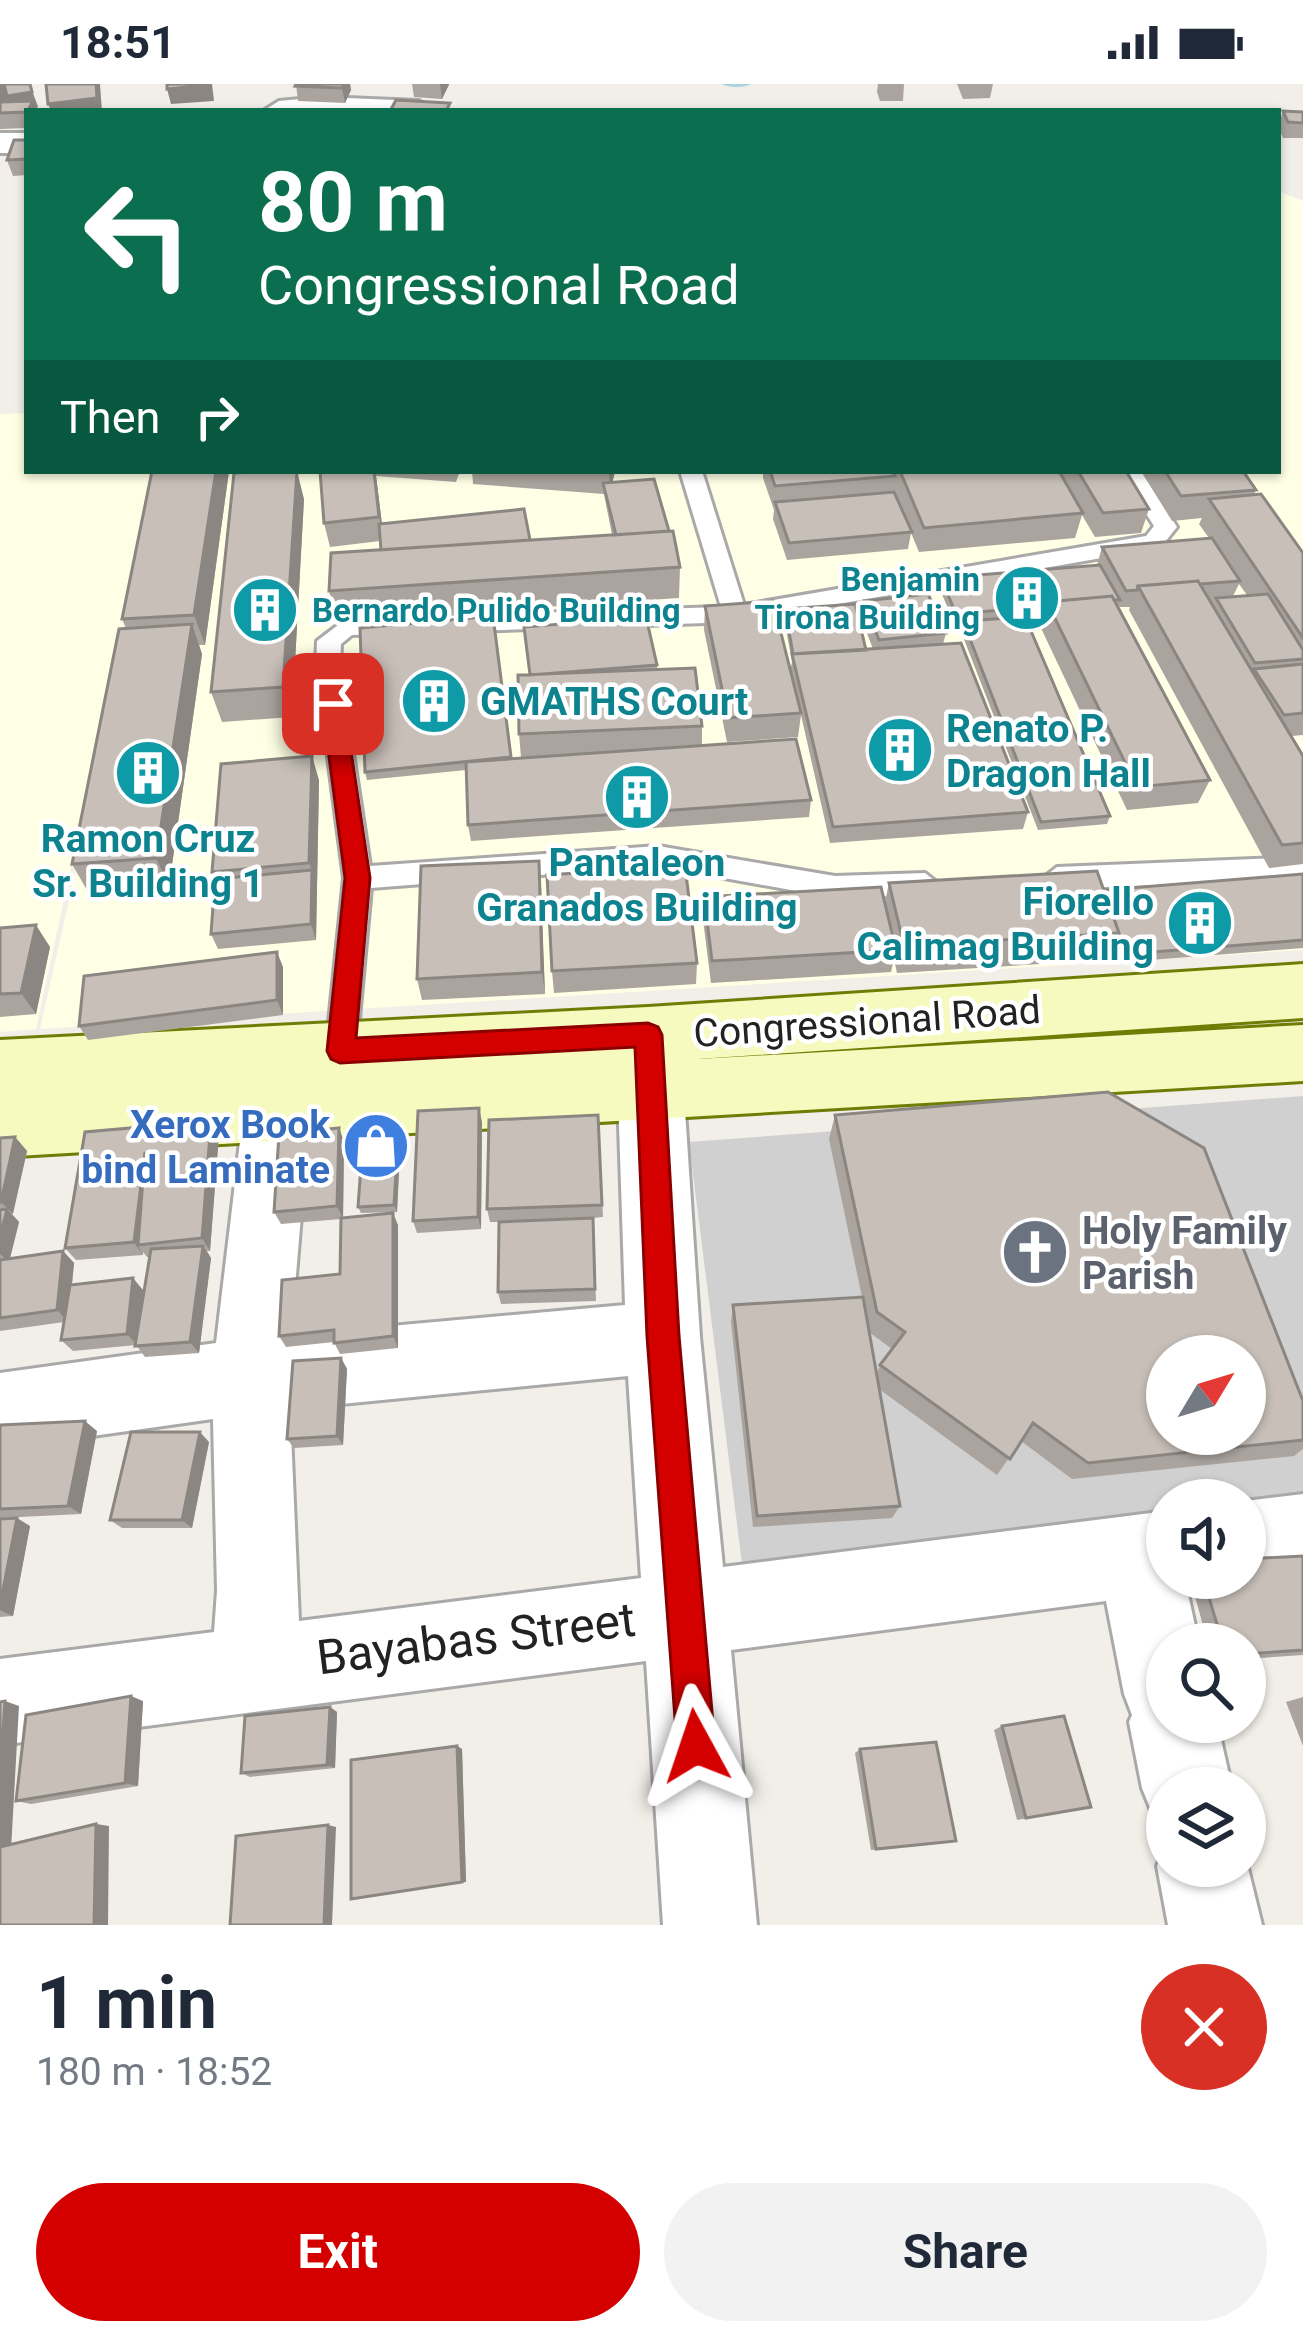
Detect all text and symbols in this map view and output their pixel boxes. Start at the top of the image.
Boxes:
text: 18:51 [60,16,176,69]
text: 80 m [258,153,448,252]
icon: left [60,156,216,312]
text: Congressional Road [258,254,740,317]
icon: right [184,384,250,450]
text: Then [60,391,160,444]
place label: Benjamin Tirona Building [755,560,980,637]
building icon: Benjamin Tirona Building [992,563,1062,633]
building icon: Bernardo Pulido Building [230,575,300,645]
place label: Bernardo Pulido Building [312,591,681,630]
pin [282,653,384,755]
building icon: GMATHS Court [399,666,469,736]
icon: arrive [300,671,366,737]
place label: GMATHS Court [480,679,748,725]
place label: Renato P. Dragon Hall [946,706,1151,797]
building icon: Renato P. Dragon Hall [865,715,935,785]
building icon: Ramon Cruz Sr. Building 1 [113,738,183,808]
building icon: Pantaleon Granados Building [602,762,672,832]
place label: Ramon Cruz Sr. Building 1 [32,816,264,907]
place label: Pantaleon Granados Building [476,840,798,931]
place label: Fiorello Calimag Building [857,879,1154,970]
building icon: Fiorello Calimag Building [1165,888,1235,958]
street label: Congressional Road [692,987,1042,1057]
place label: Xerox Book bind Laminate [81,1102,331,1193]
shop icon: Xerox Book bind Laminate [341,1111,411,1181]
place label: Holy Family Parish [1082,1208,1287,1299]
church icon: Holy Family Parish [1000,1217,1070,1287]
north arrow [1146,1335,1266,1455]
map controls [1146,1335,1266,1887]
button: sound [1146,1479,1266,1599]
street label: Bayabas Street [314,1591,639,1686]
button: search [1146,1623,1266,1743]
position arrow [633,1683,759,1809]
button: layers [1146,1767,1266,1887]
text: 1 min [36,1961,217,2046]
button: close [1141,1964,1267,2090]
text: 180 m · 18:52 [36,2049,272,2095]
button: Exit [36,2183,640,2321]
button: Share [664,2183,1267,2321]

